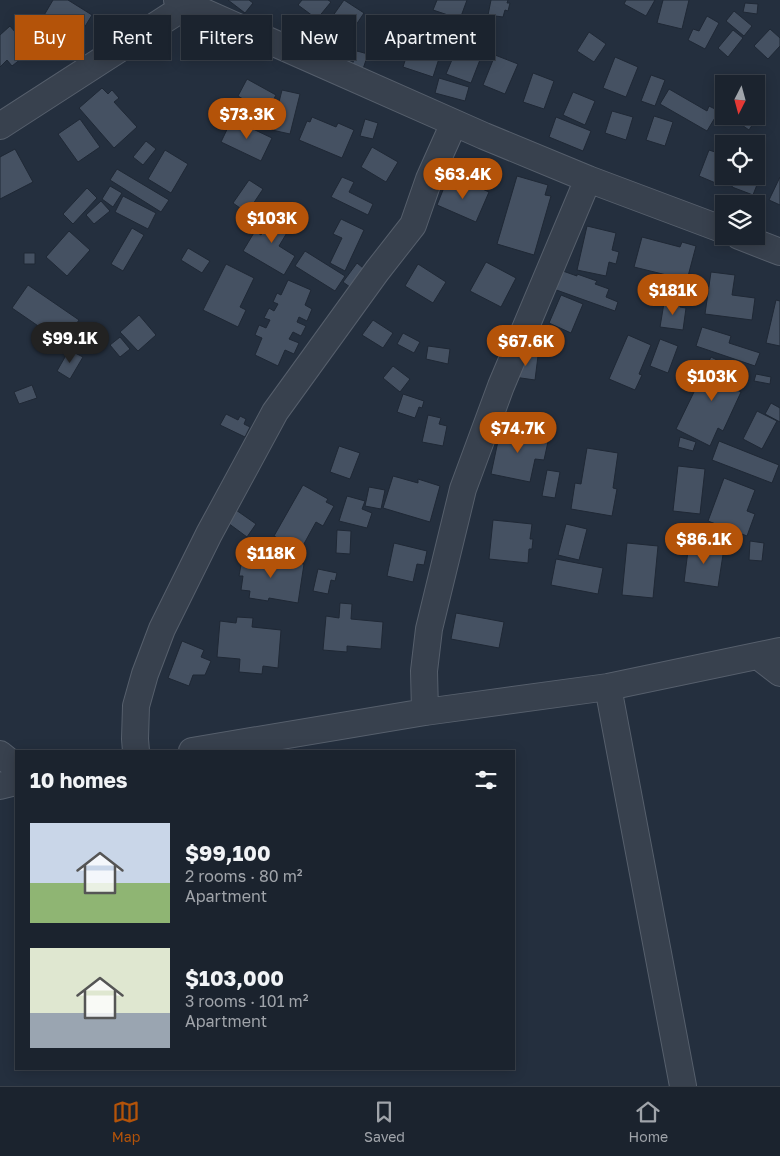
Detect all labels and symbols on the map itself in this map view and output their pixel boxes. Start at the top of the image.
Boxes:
north arrow [715,75,765,125]
pin: $73.3K [206,98,288,140]
pin: $63.4K [422,158,504,200]
pin: $103K [237,202,307,244]
pin: $181K [638,274,708,316]
pin: $99.1K [29,322,111,364]
pin: $67.6K [485,324,567,367]
pin: $103K [677,360,747,402]
pin: $74.7K [477,412,559,454]
pin: $86.1K [663,522,745,565]
pin: $118K [236,536,306,579]

